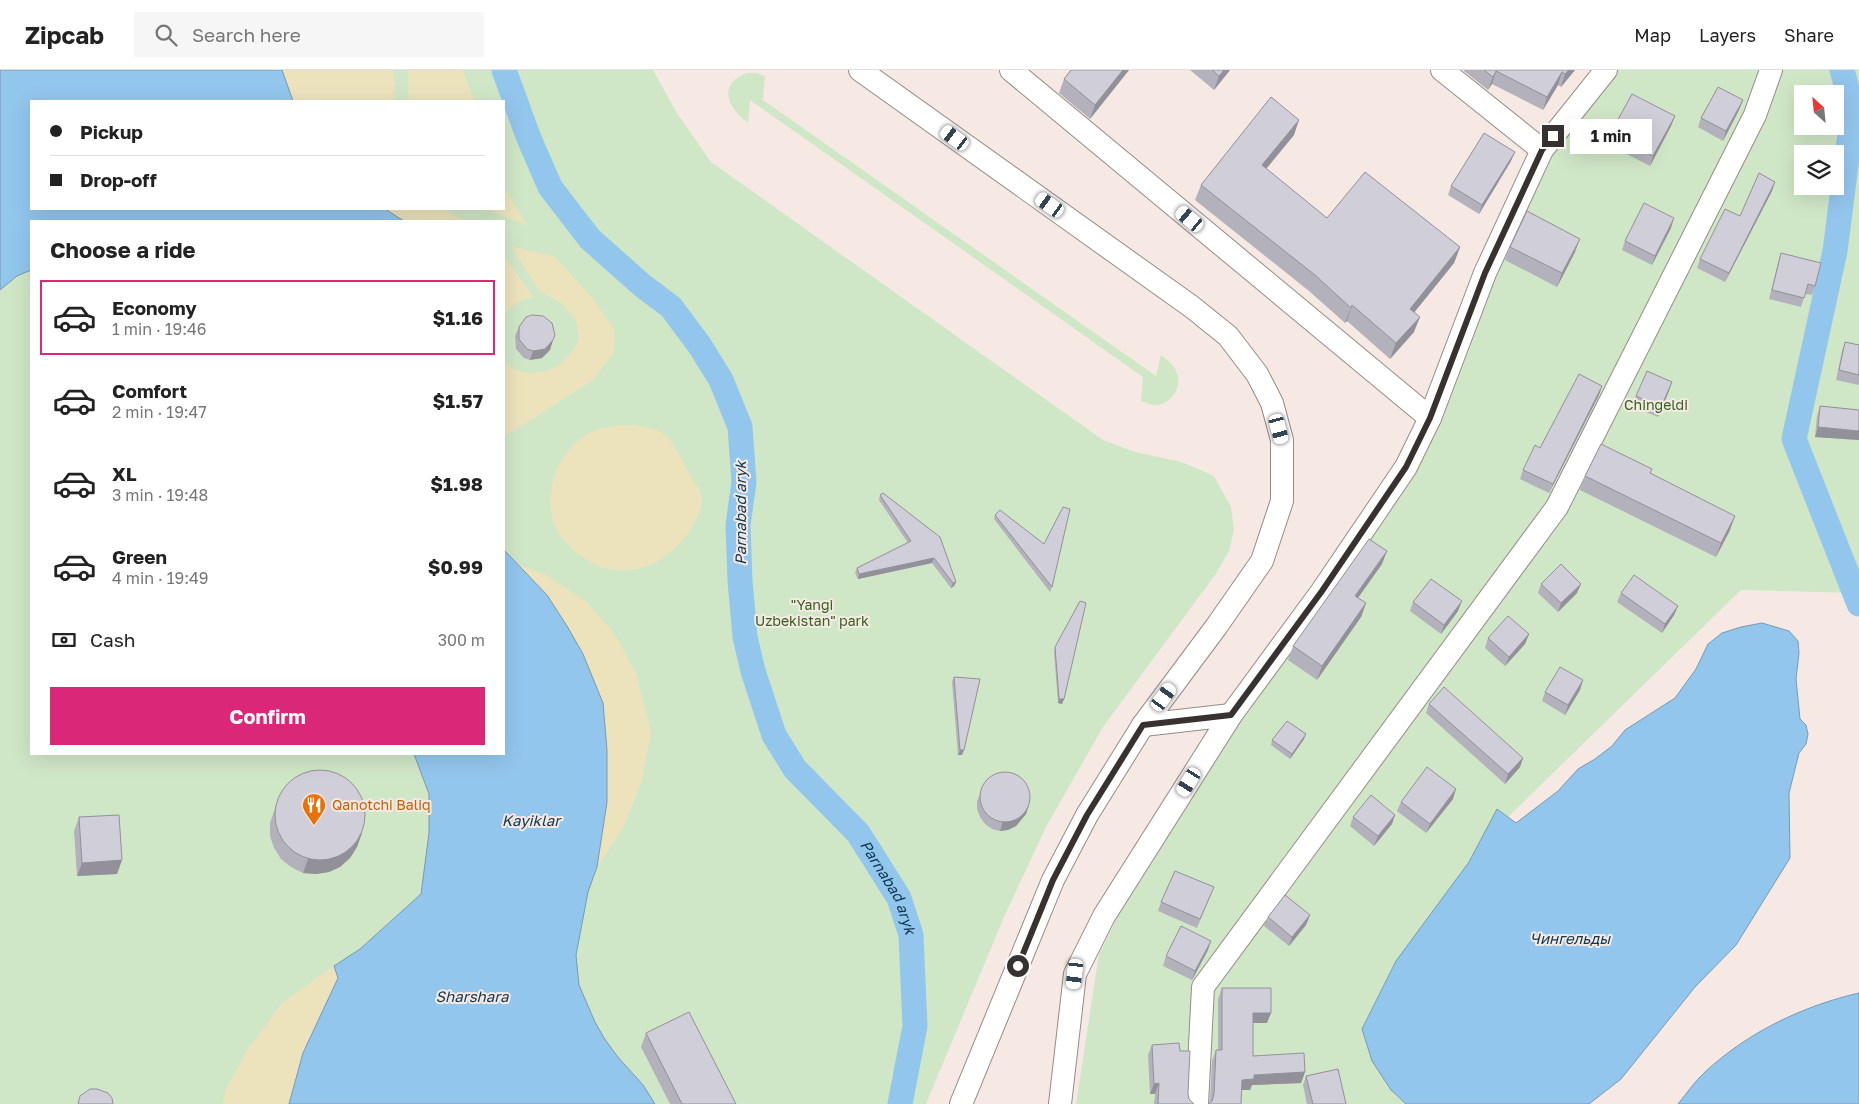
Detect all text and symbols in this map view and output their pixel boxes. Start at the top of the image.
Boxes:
search box [134,12,484,57]
text: Zipcab [25,20,104,49]
icon: search [152,21,180,49]
text: Search here [192,23,301,46]
text: Map [1634,24,1671,46]
text: Layers [1699,24,1756,46]
text: Share [1784,24,1834,46]
north arrow [1794,85,1844,135]
map controls [1794,85,1844,195]
callout: 1 min [1570,118,1653,154]
text: Pickup [80,120,143,143]
car [938,123,971,153]
route end [1542,125,1564,147]
text: 1 min [1591,126,1631,146]
button: layers [1794,145,1844,195]
text: Drop-off [80,168,157,191]
car [1033,190,1066,220]
car [1173,204,1206,234]
text: Choose a ride [50,236,196,263]
icon: car [52,295,97,340]
text: Economy [112,296,197,319]
text: $1.16 [433,306,483,329]
text: 1 min · 19:46 [112,319,207,339]
icon: car [52,378,97,423]
text: Comfort [112,379,187,402]
text: $1.57 [432,389,483,412]
park label: Chingeldi [1624,396,1688,413]
text: 2 min · 19:47 [112,402,207,422]
car [1267,413,1290,445]
water label: Parnabad aryk [731,459,750,565]
icon: car [52,461,97,506]
text: XL [112,462,137,485]
text: $1.98 [430,472,483,495]
text: 3 min · 19:48 [112,485,208,505]
icon: car [52,544,97,589]
text: Green [112,545,167,568]
text: $0.99 [428,555,483,578]
text: 4 min · 19:49 [112,568,209,588]
park label: "Yangi Uzbekistan" park [755,596,869,629]
icon: cash [50,626,78,654]
text: Cash [90,628,135,651]
text: 300 m [438,630,485,650]
car [1149,680,1178,714]
button: Confirm [50,687,485,745]
car [1174,765,1203,799]
restaurant icon: Qanotchi Baliq [301,792,327,826]
place label: Qanotchi Baliq [332,796,431,813]
water label: Kayiklar [502,811,562,830]
water label: Parnabad aryk [857,837,921,938]
water label: Чингельды [1530,929,1611,947]
route start [1007,955,1029,977]
car [1065,958,1084,990]
water label: Sharshara [436,987,509,1005]

